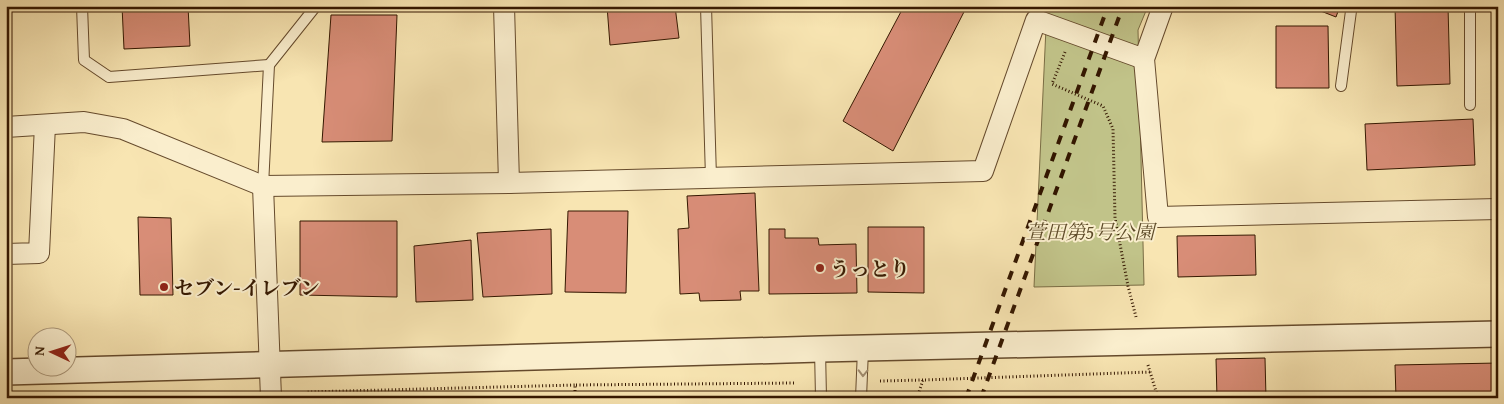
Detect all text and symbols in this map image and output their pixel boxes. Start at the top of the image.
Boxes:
park label: 萱田第5号公園 [1026,217,1157,246]
place label: うっとり [830,254,910,283]
marker: うっとり [814,262,826,274]
place label: セブン-イレブン [174,273,320,302]
marker: セブン-イレブン [158,281,170,293]
north arrow [28,326,78,376]
text: N [29,345,49,356]
one-way arrow [858,370,868,378]

